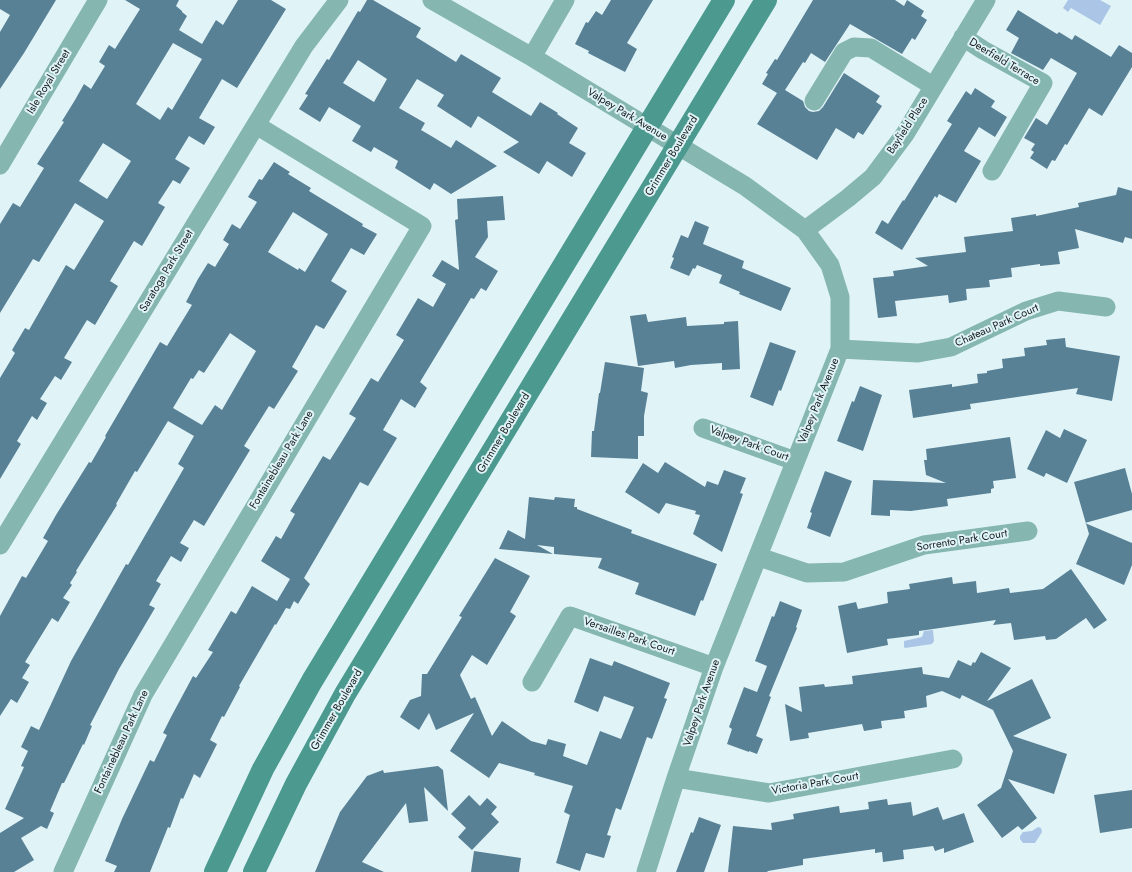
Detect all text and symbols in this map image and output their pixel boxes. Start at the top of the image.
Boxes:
street label: Deerfield Terrace [966,36,1042,88]
street label: Isle Royal Street [25,47,73,117]
street label: Valpey Park Avenue [585,86,669,144]
street label: Bayfield Place [885,95,931,157]
street label: Grimmer Boulevard [643,114,701,198]
street label: Saratoga Park Street [137,228,197,314]
street label: Chateau Park Court [953,302,1041,350]
street label: Valpey Park Avenue [796,356,842,446]
street label: Grimmer Boulevard [475,391,533,475]
street label: Fontainebleau Park Lane [247,408,317,512]
street label: Valpey Park Court [708,424,790,464]
street label: Sorrento Park Court [916,527,1008,555]
street label: Versailles Park Court [582,615,676,659]
street label: Valpey Park Avenue [681,658,723,748]
street label: Grimmer Boulevard [308,667,366,753]
street label: Fontainebleau Park Lane [92,688,152,796]
street label: Victoria Park Court [771,770,859,798]

